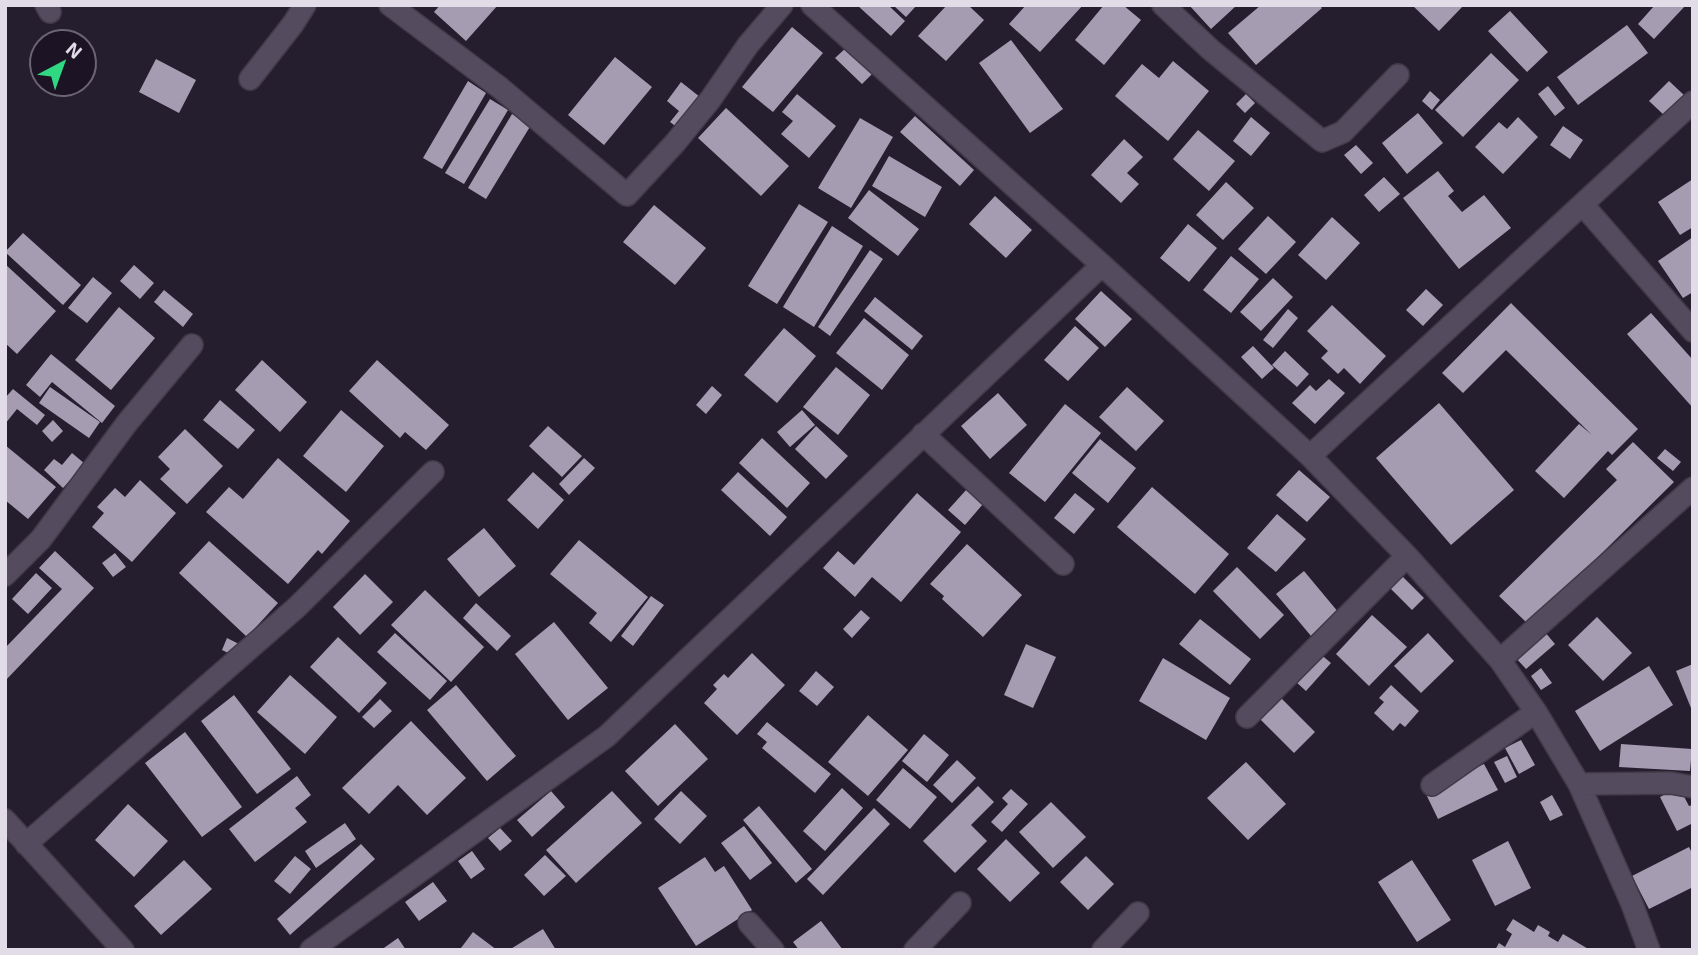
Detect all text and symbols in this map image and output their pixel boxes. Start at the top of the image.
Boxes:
north arrow [28,28,98,98]
text: N [62,37,87,63]

